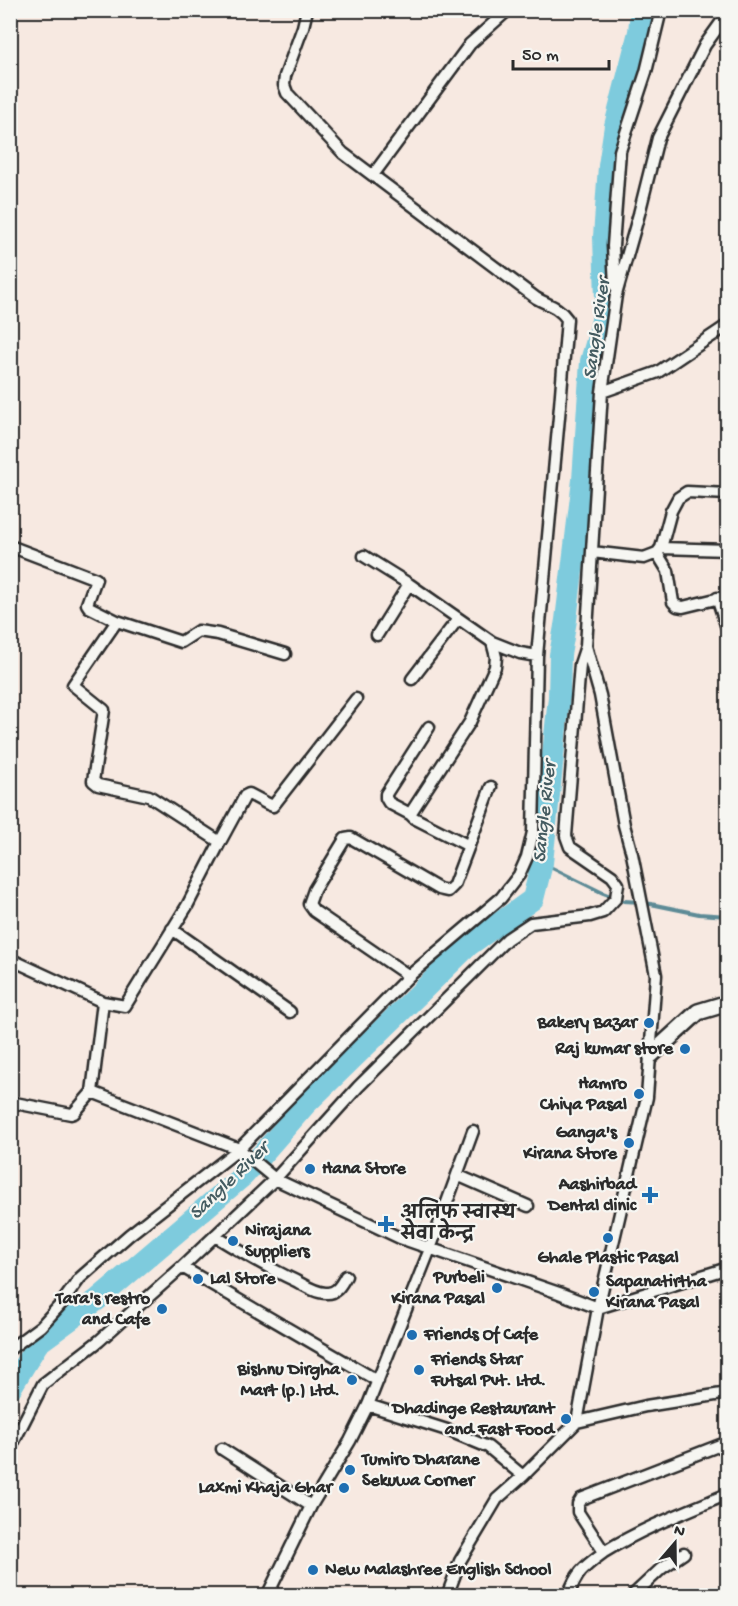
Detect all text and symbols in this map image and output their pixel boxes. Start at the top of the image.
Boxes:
scale bar [513,33,609,71]
text: 50 m [522,46,559,67]
water label: Sangle River [580,273,617,381]
water label: Sangle River [529,756,563,864]
place label: Bakery Bazar [536,1013,640,1034]
marker: Bakery Bazar [642,1016,656,1030]
place label: Raj kumar store [554,1039,674,1060]
marker: Raj kumar store [678,1042,692,1056]
place label: Hamro Chiya Pasal [539,1074,628,1116]
marker: Hamro Chiya Pasal [632,1087,646,1101]
place label: Ganga's Kirana Store [522,1123,618,1165]
water label: Sangle River [185,1136,277,1226]
marker: Ganga's Kirana Store [622,1136,636,1150]
place label: Hana Store [322,1159,406,1180]
marker: Hana Store [303,1162,317,1176]
place label: Aashirbad Dental clinic [546,1175,638,1217]
marker: Aashirbad Dental clinic [641,1186,659,1204]
place label: अलिफ स्वास्थ सेवा केन्द्र [400,1197,517,1246]
marker: अलिफ स्वास्थ सेवा केन्द्र [377,1215,395,1233]
place label: Nirajana Suppliers [245,1221,312,1263]
marker: Ghale Plastic Pasal [601,1231,615,1245]
marker: Nirajana Suppliers [226,1234,240,1248]
place label: Ghale Plastic Pasal [537,1248,679,1269]
place label: Purbeli Kirana Pasal [391,1268,485,1310]
place label: Lal Store [210,1269,276,1290]
marker: Lal Store [191,1272,205,1286]
place label: Sapanatirtha Kirana Pasal [605,1272,707,1314]
marker: Purbeli Kirana Pasal [490,1281,504,1295]
marker: Sapanatirtha Kirana Pasal [587,1285,601,1299]
place label: Tara's restro and Cafe [54,1289,151,1331]
marker: Tara's restro and Cafe [155,1302,169,1316]
place label: Friends Of Cafe [423,1325,539,1346]
marker: Friends Of Cafe [405,1328,419,1342]
place label: Friends Star Futsal Pvt. Ltd. [430,1350,546,1392]
place label: Bishnu Dirgha Mart (p.) Ltd. [236,1360,341,1402]
marker: Friends Star Futsal Pvt. Ltd. [412,1363,426,1377]
marker: Bishnu Dirgha Mart (p.) Ltd. [345,1373,359,1387]
place label: Dhadinge Restaurant and Fast Food [390,1399,556,1441]
marker: Dhadinge Restaurant and Fast Food [559,1412,573,1426]
place label: Tumiro Dharane Sekuwa Corner [360,1450,480,1492]
marker: Tumiro Dharane Sekuwa Corner [343,1463,357,1477]
place label: Laxmi Khaja Ghar [199,1478,335,1499]
marker: Laxmi Khaja Ghar [337,1481,351,1495]
north arrow [645,1513,705,1573]
text: N [671,1521,688,1543]
place label: New Malashree English School [325,1560,551,1581]
marker: New Malashree English School [306,1563,320,1577]

